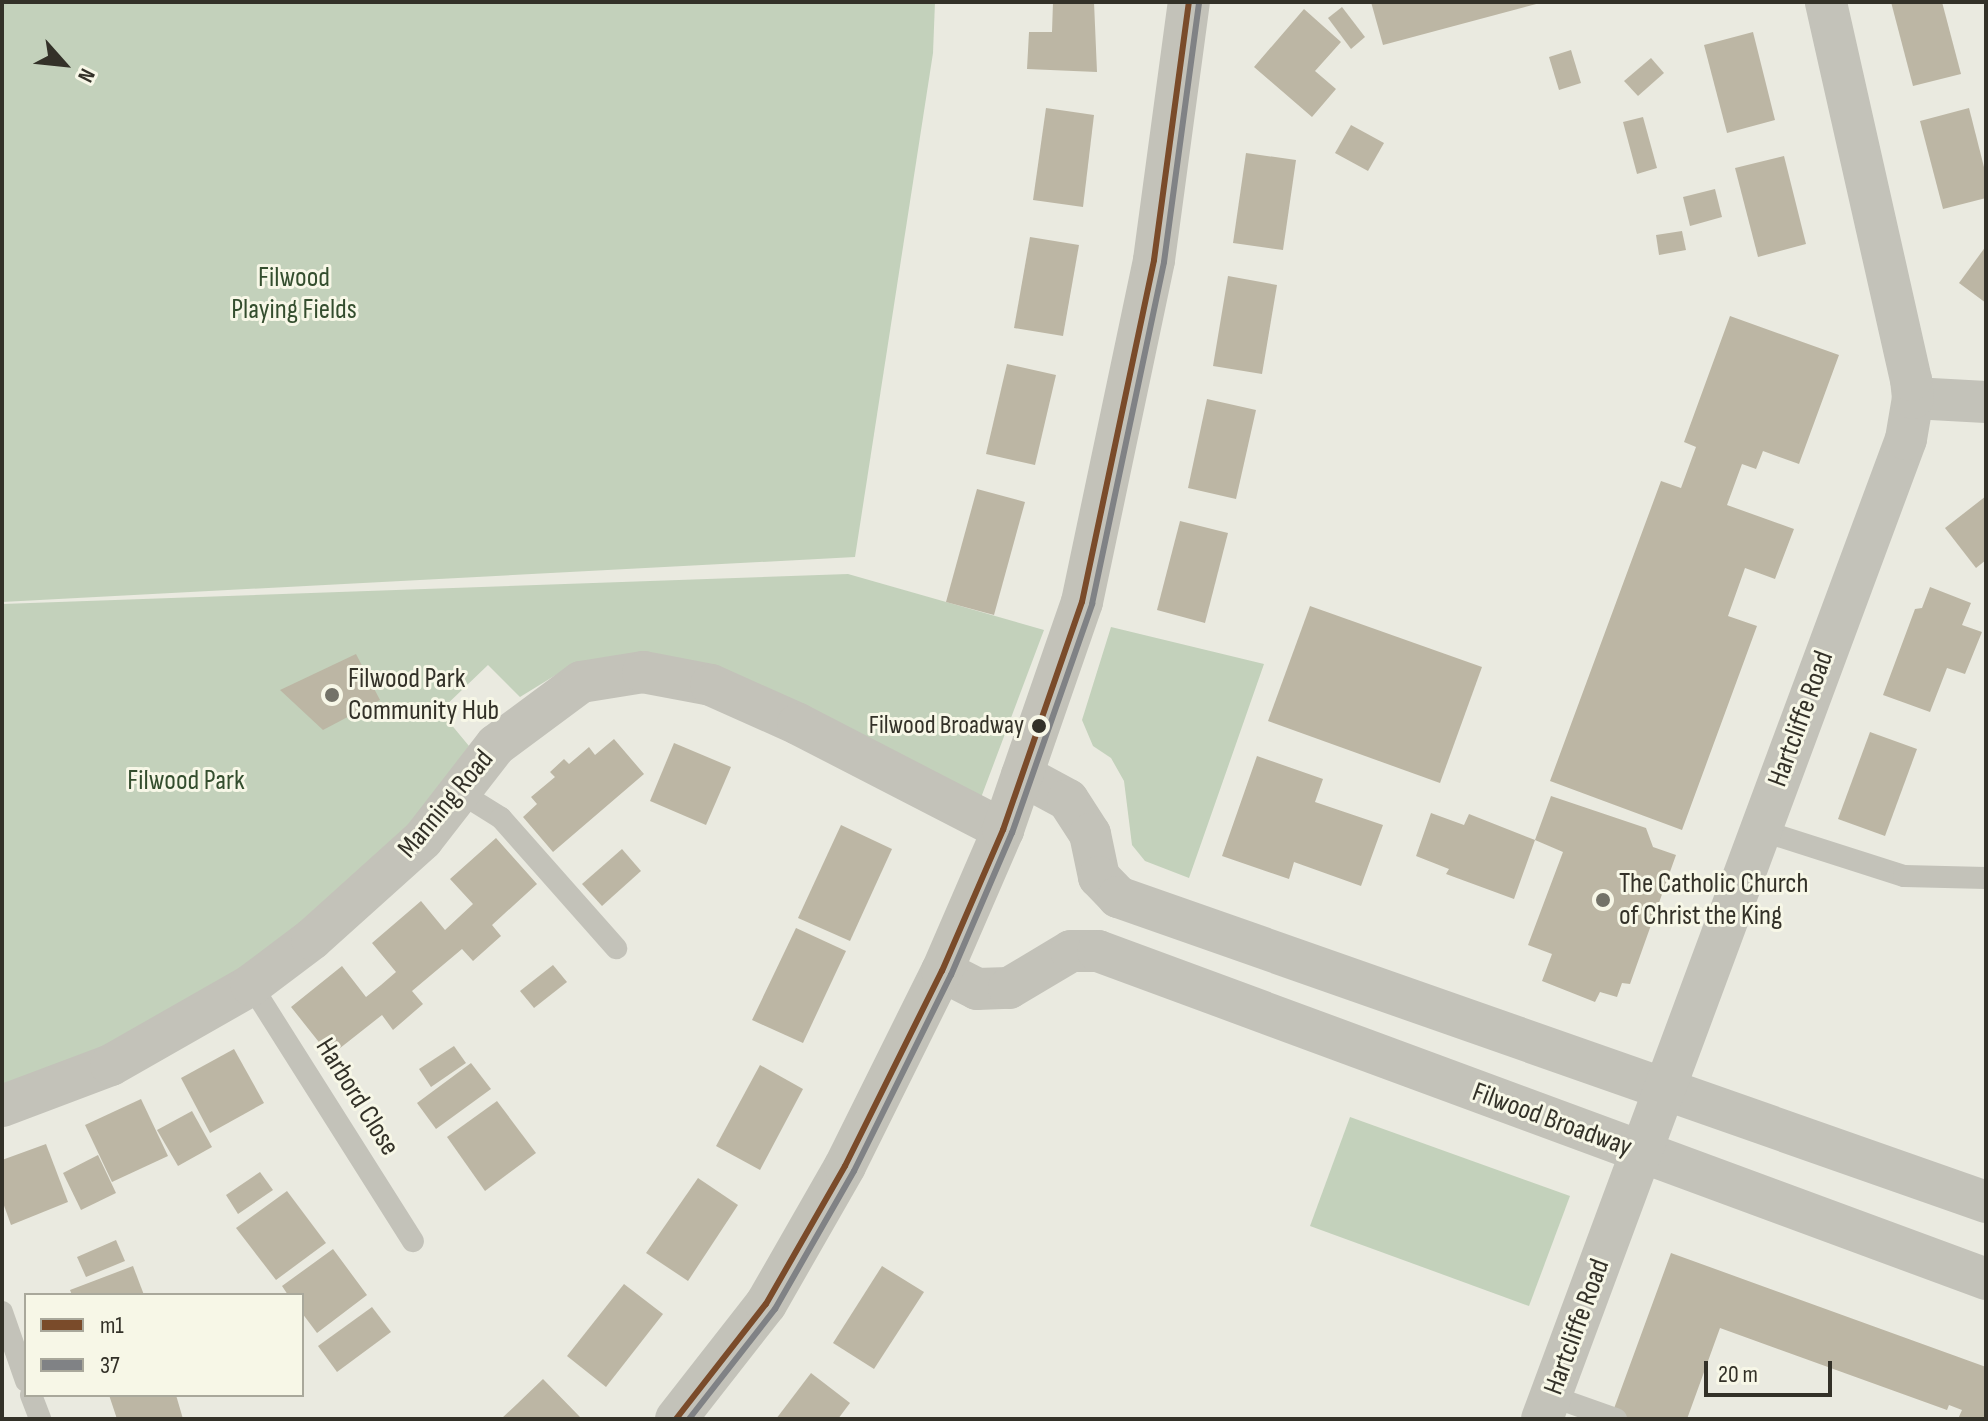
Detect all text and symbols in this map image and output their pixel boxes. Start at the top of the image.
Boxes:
north arrow [24,24,104,104]
text: N [71,64,101,86]
park label: Filwood Playing Fields [231,261,357,327]
street label: Hartcliffe Road [1761,647,1841,791]
place label: Filwood Park Community Hub [348,662,499,728]
marker: Filwood Park Community Hub [323,686,341,704]
place label: Filwood Broadway [869,710,1024,742]
marker: Filwood Broadway [1031,718,1047,734]
street label: Manning Road [391,743,501,865]
park label: Filwood Park [127,764,245,798]
place label: The Catholic Church of Christ the King [1619,867,1809,933]
marker: The Catholic Church of Christ the King [1594,891,1612,909]
street label: Harbord Close [308,1032,406,1162]
street label: Filwood Broadway [1468,1076,1636,1164]
street label: Hartcliffe Road [1537,1255,1617,1399]
legend [24,1293,304,1397]
text: m1 [100,1311,124,1340]
scale bar [1708,1345,1836,1395]
text: 37 [100,1351,120,1380]
text: 20 m [1718,1360,1758,1389]

